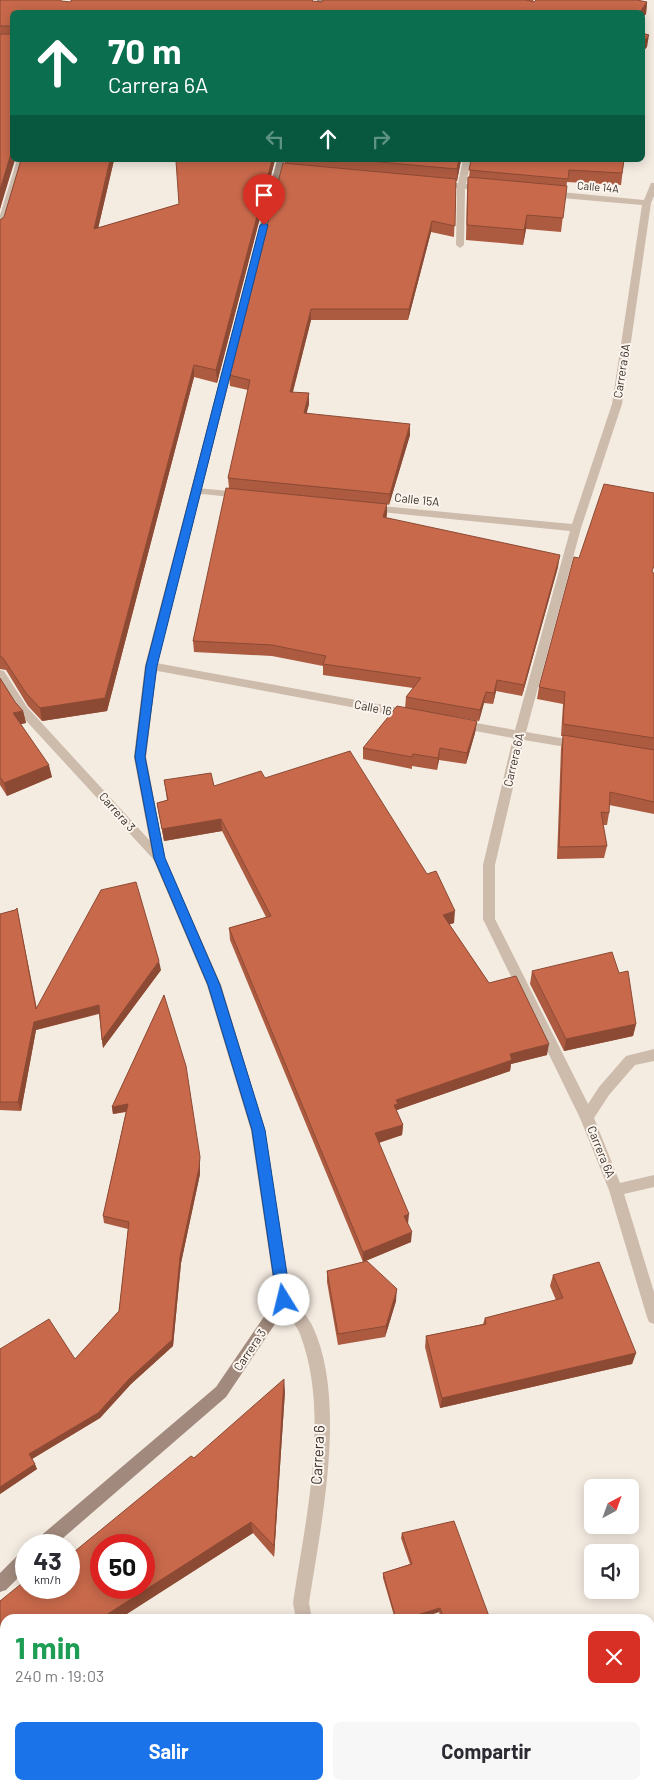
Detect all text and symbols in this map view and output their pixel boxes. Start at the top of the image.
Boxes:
text: 70 m [108,29,182,71]
icon: ahead [25,30,90,95]
text: Carrera 6A [108,71,208,97]
icon: left [261,125,289,153]
icon: ahead [314,125,342,153]
icon: right [367,125,395,153]
pin [243,174,285,225]
street label: Calle 14A [577,178,620,195]
icon: arrive [250,181,278,209]
street label: Carrera 6A [610,343,632,399]
street label: Calle 15A [394,490,440,508]
street label: Calle 16 [353,697,393,718]
street label: Carrera 6A [500,732,526,788]
street label: Carrera 3 [97,789,139,834]
street label: Carrera 6A [585,1124,619,1180]
position arrow [257,1273,309,1325]
street label: Carrera 3 [230,1326,268,1373]
street label: Carrera 6 [306,1425,328,1485]
north arrow [584,1479,639,1534]
map controls [584,1479,639,1599]
speed limit sign: 50 [90,1534,155,1599]
button: sound [584,1544,639,1599]
text: 43 [33,1545,62,1575]
text: km/h [34,1572,61,1586]
text: 1 min [15,1629,81,1665]
button: close [588,1631,640,1683]
text: 240 m · 19:03 [15,1666,104,1685]
button: Salir [15,1722,323,1780]
button: Compartir [333,1722,640,1780]

